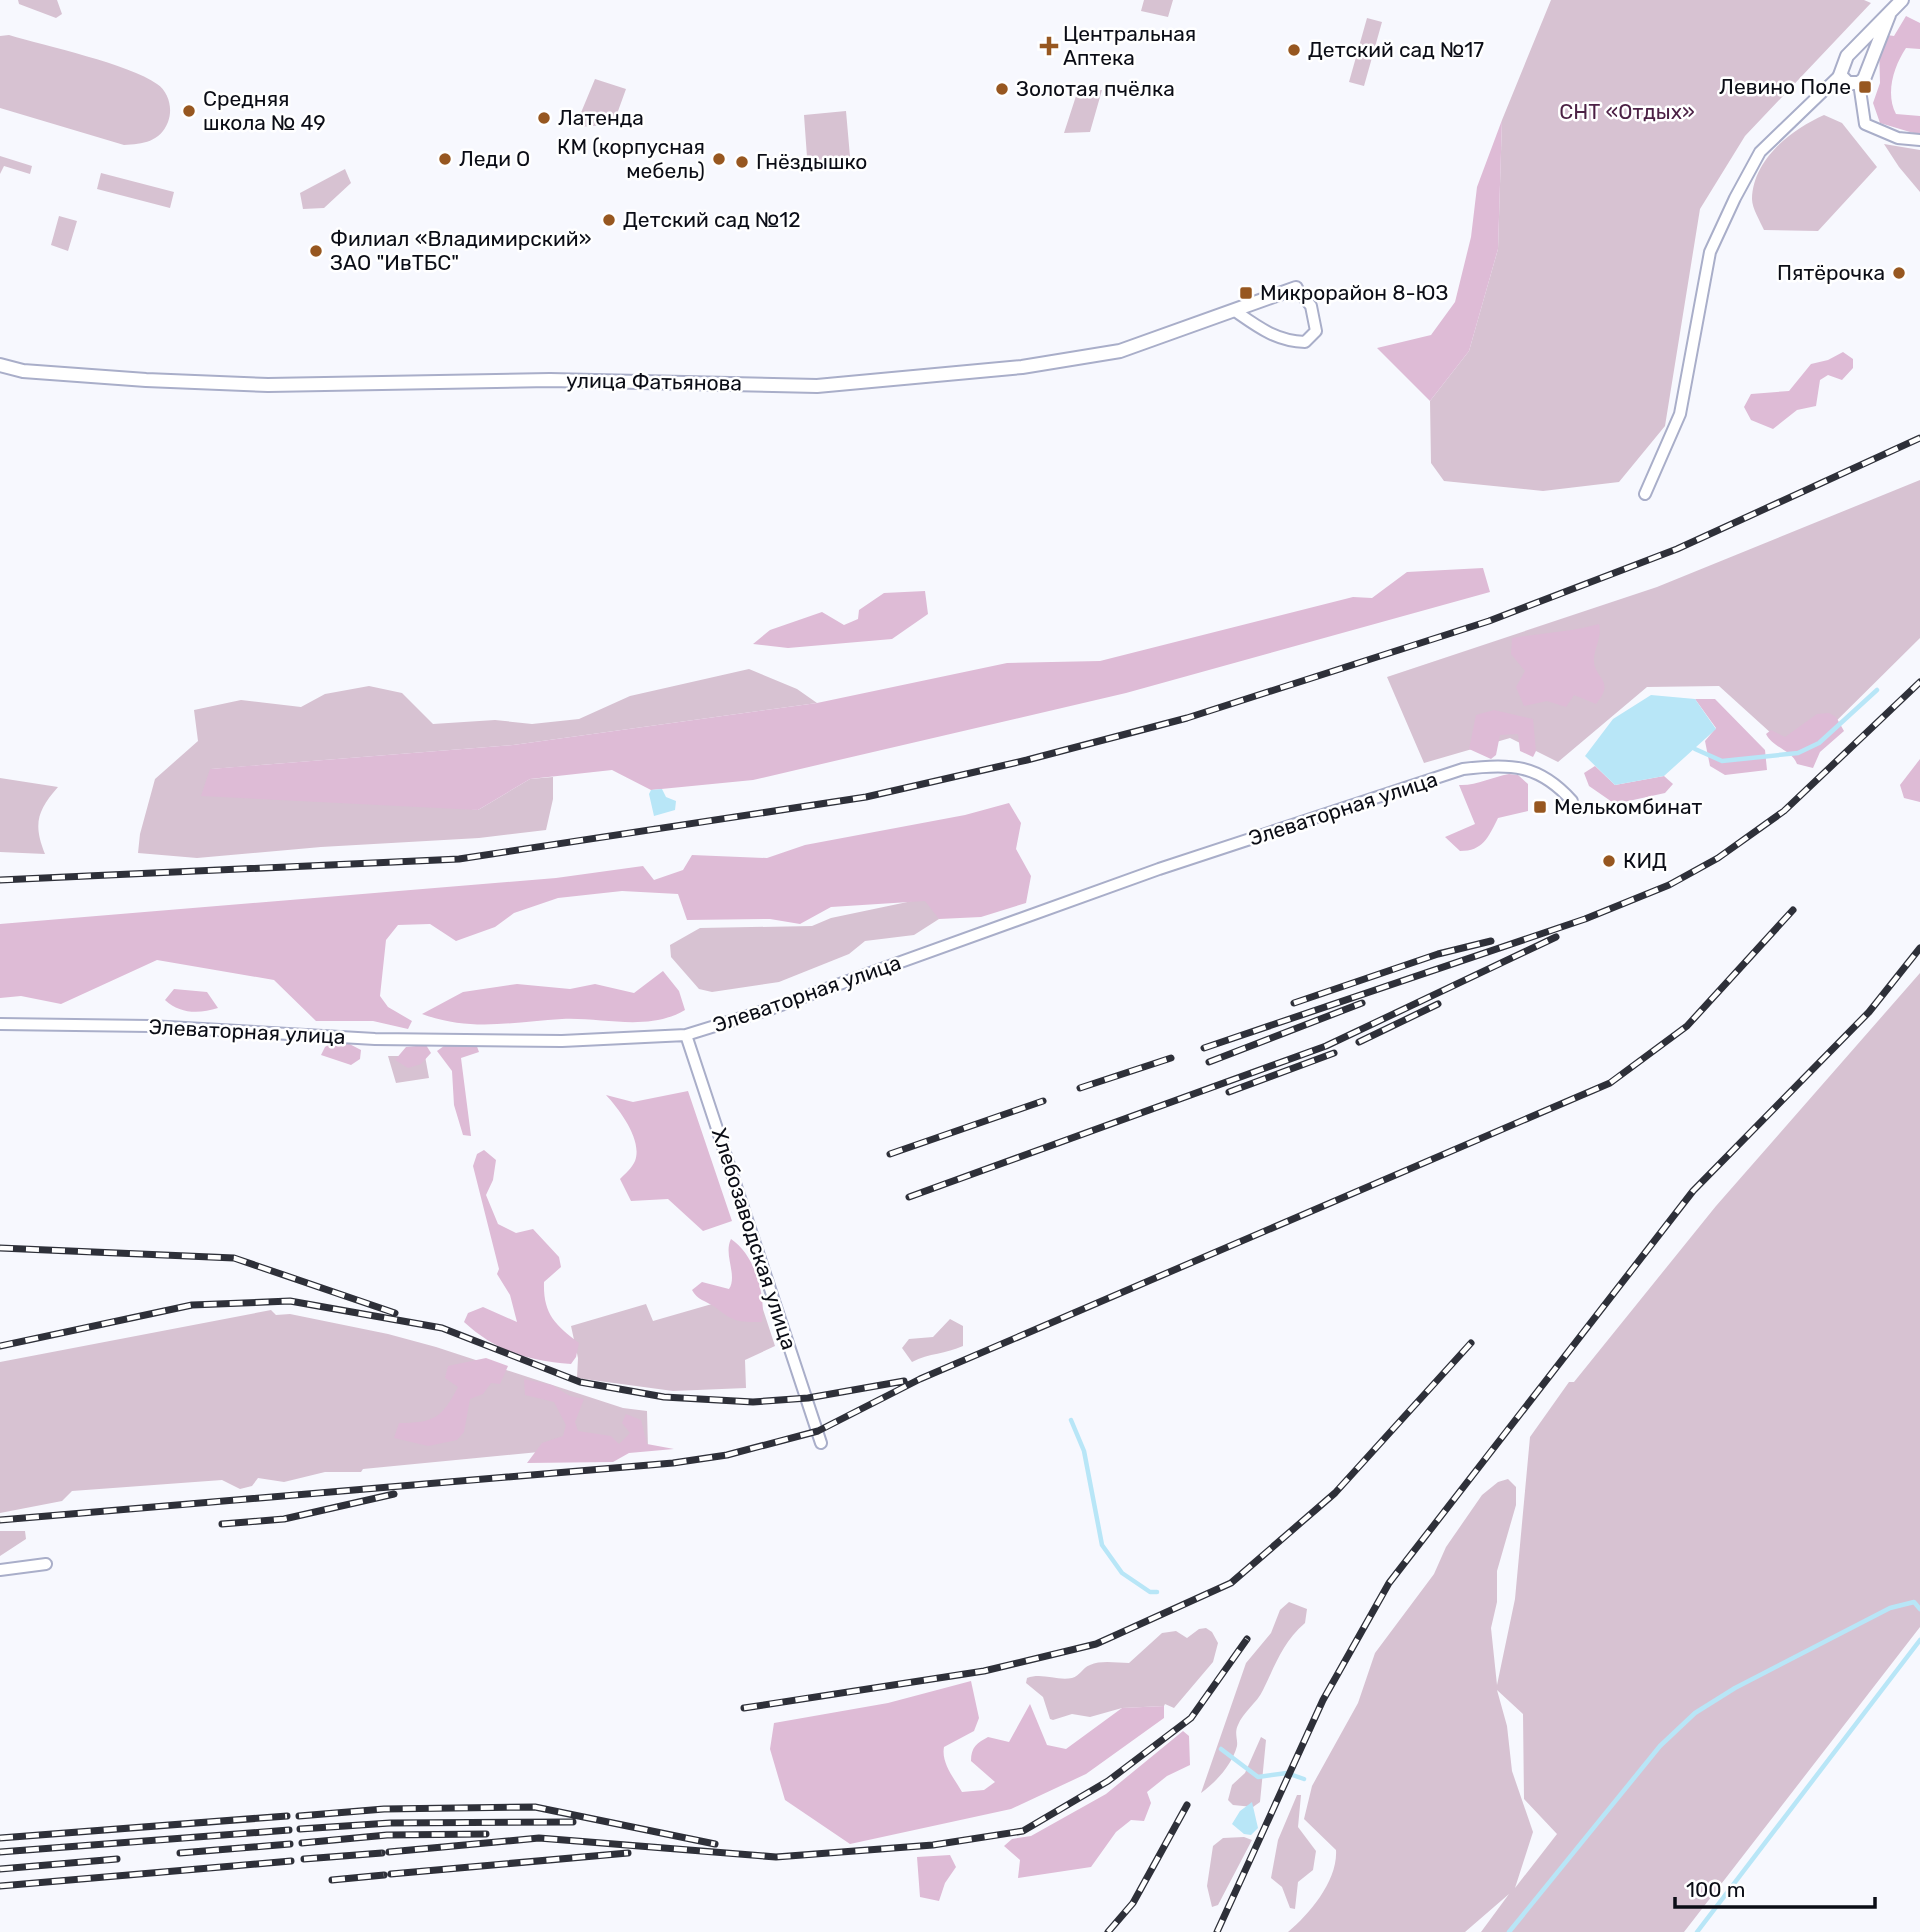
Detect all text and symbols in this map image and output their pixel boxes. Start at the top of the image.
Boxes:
place label: Центральная Аптека [1063,21,1196,70]
place label: Детский сад №17 [1308,37,1484,62]
marker: Центральная Аптека [1041,38,1057,54]
marker: Детский сад №17 [1286,42,1302,58]
place label: Левино Поле [1719,74,1851,99]
place label: Золотая пчёлка [1016,76,1175,101]
marker: Левино Поле [1857,79,1873,95]
marker: Золотая пчёлка [994,81,1010,97]
place label: Средняя школа № 49 [203,86,326,135]
park label: СНТ «Отдых» [1559,99,1695,124]
marker: Средняя школа № 49 [181,103,197,119]
place label: Латенда [558,105,644,130]
marker: Латенда [536,110,552,126]
place label: КМ (корпусная мебель) [557,134,705,183]
place label: Леди О [459,146,530,171]
place label: Гнёздышко [756,149,867,174]
marker: Леди О [437,151,453,167]
marker: КМ (корпусная мебель) [711,151,727,167]
marker: Гнёздышко [734,154,750,170]
place label: Детский сад №12 [623,207,801,232]
marker: Детский сад №12 [601,212,617,228]
place label: Филиал «Владимирский» ЗАО "ИвТБС" [330,226,591,275]
marker: Филиал «Владимирский» ЗАО "ИвТБС" [308,243,324,259]
place label: Пятёрочка [1777,260,1885,285]
marker: Пятёрочка [1891,265,1907,281]
place label: Микрорайон 8-ЮЗ [1260,280,1449,305]
marker: Микрорайон 8-ЮЗ [1238,285,1254,301]
street label: улица Фатьянова [566,367,742,396]
street label: Элеваторная улица [1245,766,1440,851]
place label: Мелькомбинат [1554,794,1703,819]
marker: Мелькомбинат [1532,799,1548,815]
place label: КИД [1623,848,1667,873]
marker: КИД [1601,853,1617,869]
street label: Элеваторная улица [710,950,904,1037]
street label: Элеваторная улица [148,1014,346,1049]
street label: Хлебозаводская улица [707,1125,802,1353]
scale bar [1675,1866,1874,1910]
text: 100 m [1686,1877,1745,1902]

